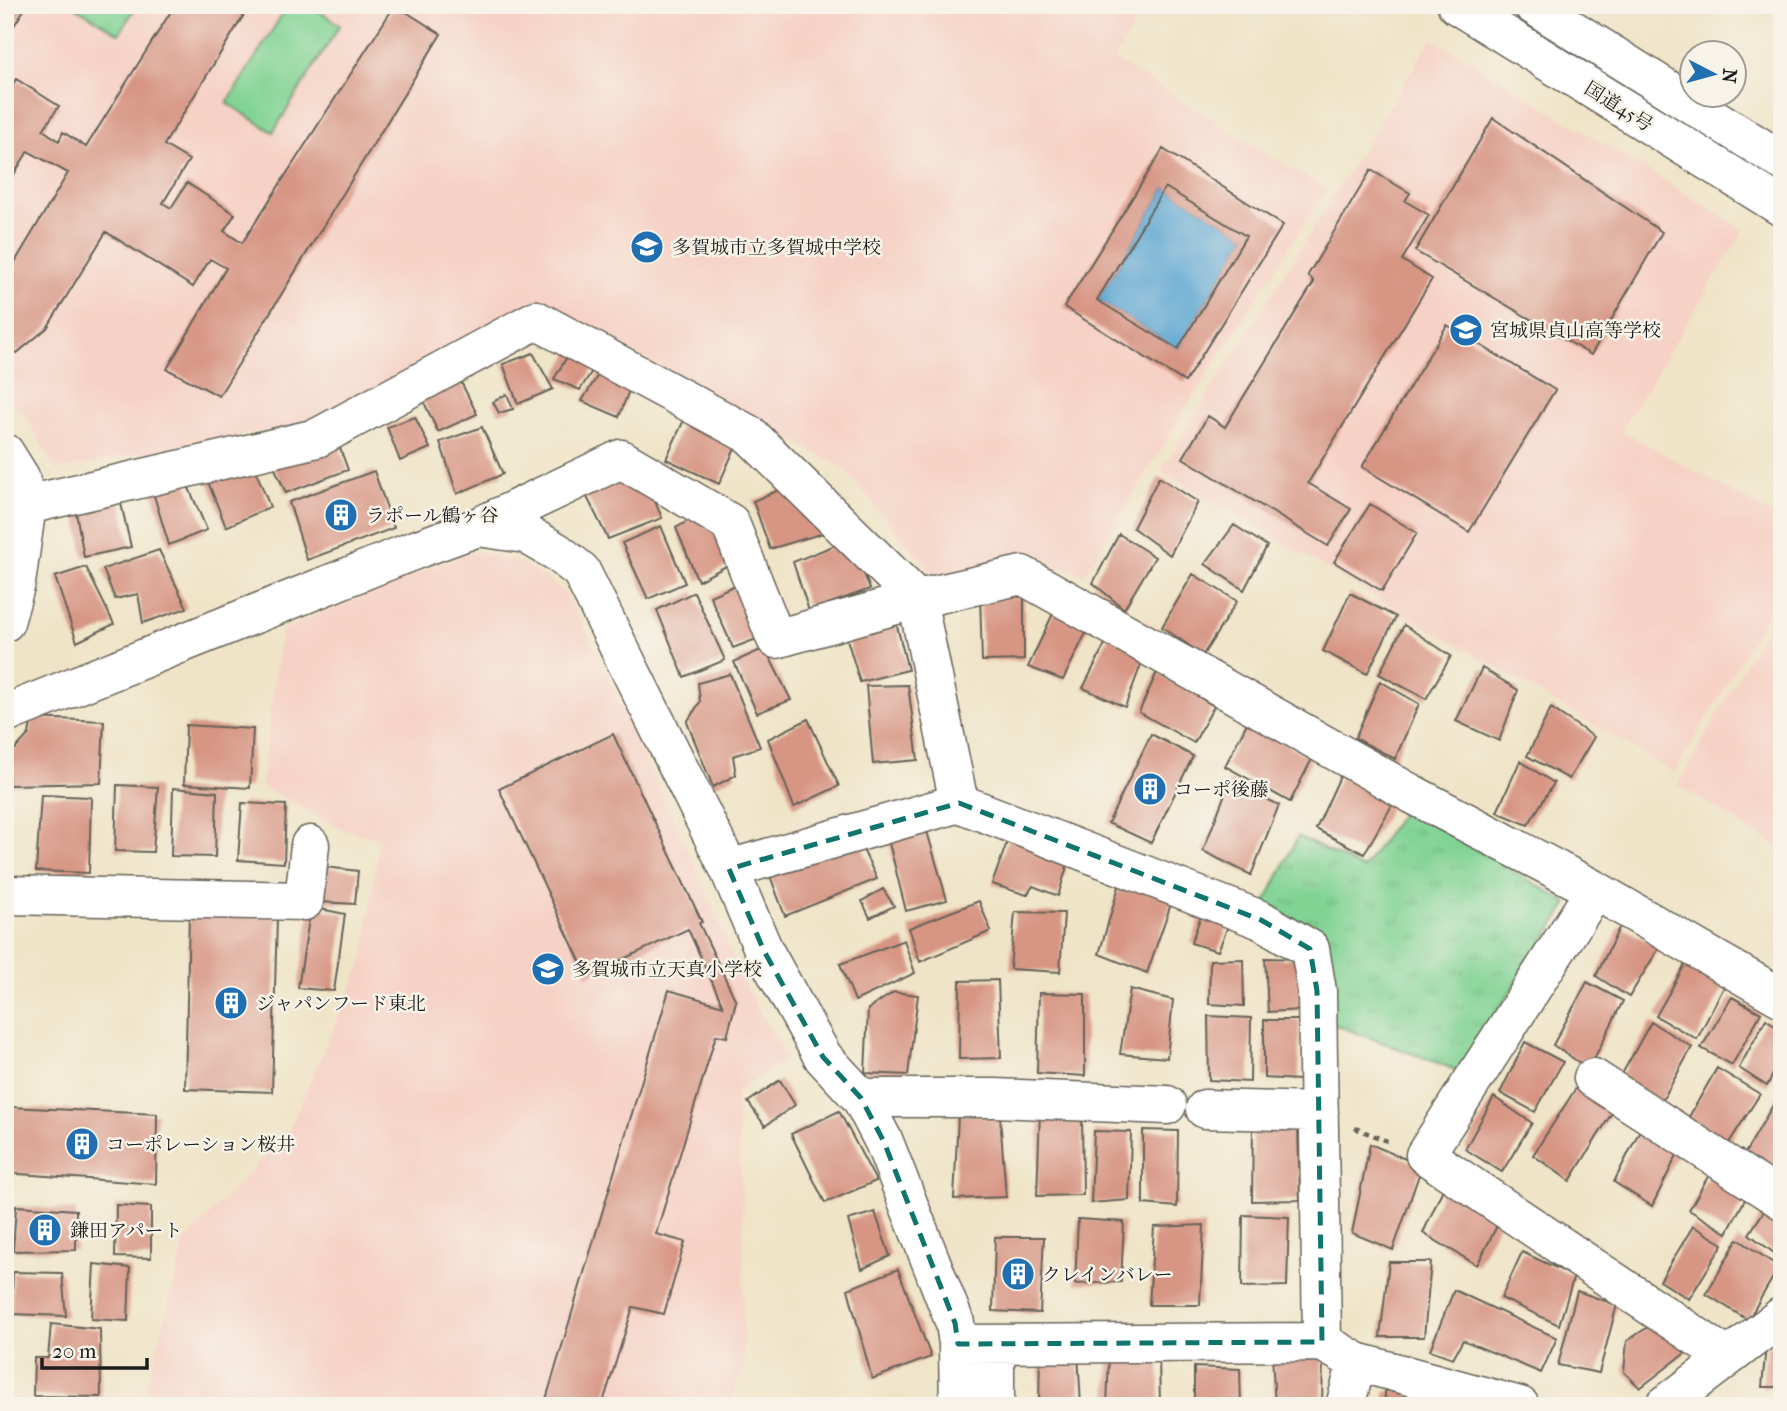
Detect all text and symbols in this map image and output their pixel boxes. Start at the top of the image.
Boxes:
north arrow [1678,38,1748,108]
text: N [1717,67,1741,85]
street label: 国道45号 [1580,77,1656,136]
school or university icon: 多賀城市立多賀城中学校 [628,228,666,266]
place label: 多賀城市立多賀城中学校 [672,237,881,259]
school or university icon: 宮城県貞山高等学校 [1447,311,1485,349]
place label: 宮城県貞山高等学校 [1490,320,1661,342]
building icon: ラポール鶴ヶ谷 [322,496,360,534]
place label: ラポール鶴ヶ谷 [366,505,499,527]
building icon: コーポ後藤 [1131,770,1169,808]
place label: コーポ後藤 [1174,779,1269,801]
school or university icon: 多賀城市立天真小学校 [529,950,567,988]
place label: 多賀城市立天真小学校 [572,959,762,981]
building icon: ジャパンフード東北 [212,984,250,1022]
place label: ジャパンフード東北 [256,993,426,1015]
building icon: コーポレーション桜井 [63,1125,101,1163]
place label: コーポレーション桜井 [106,1134,295,1156]
building icon: 鎌田アパート [26,1211,64,1249]
place label: 鎌田アパート [70,1220,182,1242]
building icon: クレインバレー [999,1255,1037,1293]
place label: クレインバレー [1042,1264,1173,1286]
scale bar [42,1327,147,1371]
text: 20 m [52,1339,97,1363]

